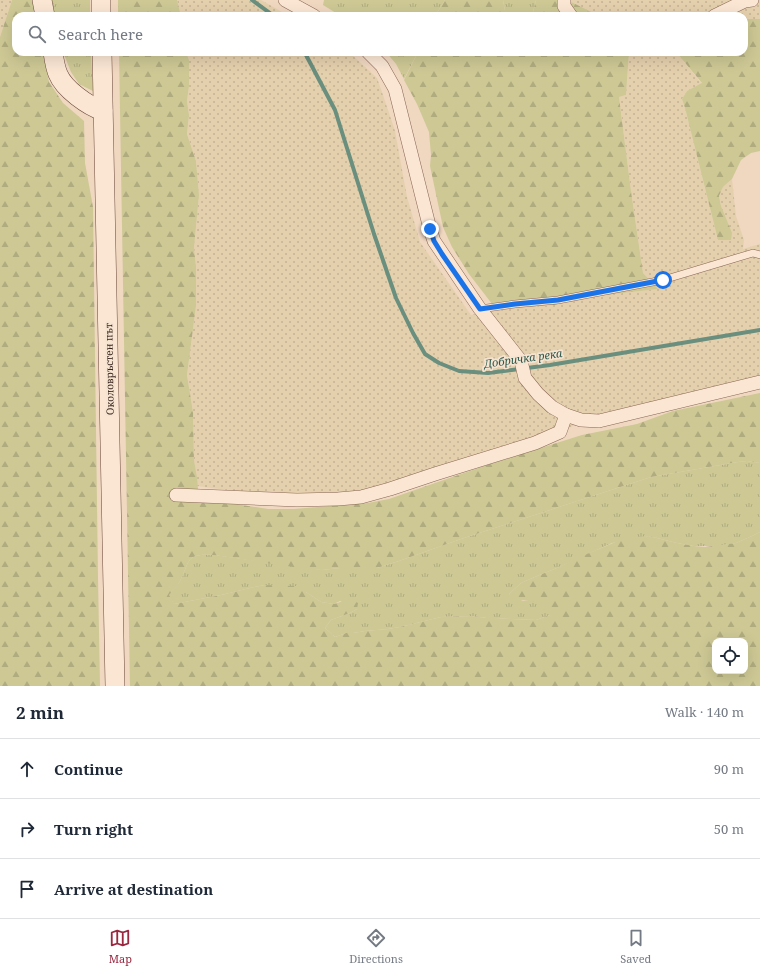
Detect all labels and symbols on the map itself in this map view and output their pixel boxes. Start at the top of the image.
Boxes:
route end [421,220,439,238]
route start [654,271,672,289]
street label: Околовръстен път [101,322,117,415]
water label: Добричка река [482,345,564,371]

